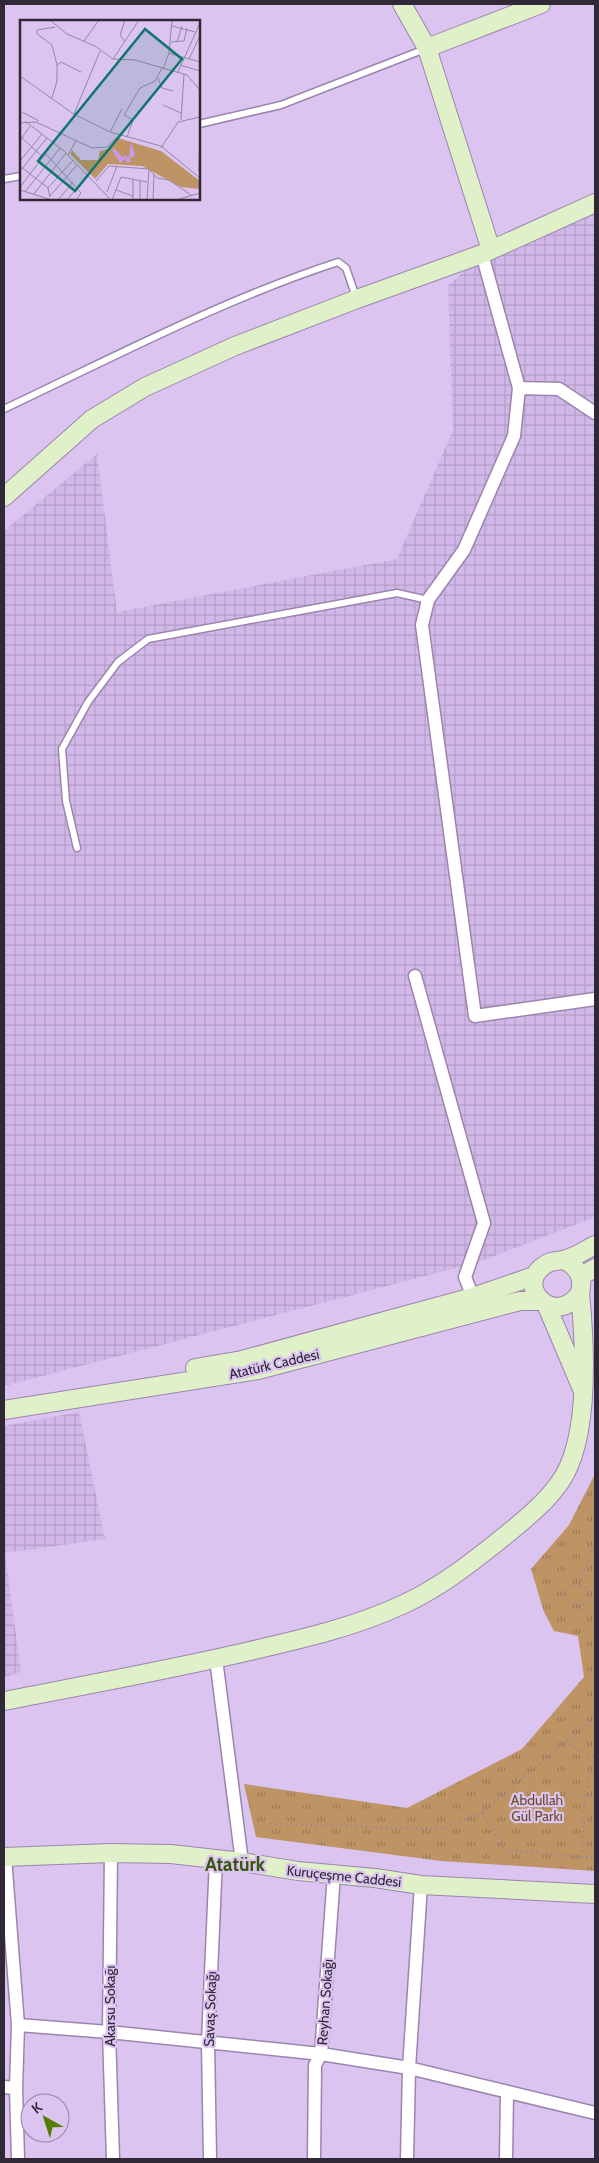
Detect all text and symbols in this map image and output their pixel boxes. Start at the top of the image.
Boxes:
inset map [20,20,200,200]
street label: Atatürk Caddesi [227,1345,321,1383]
park label: Abdullah Gül Parkı [511,1791,563,1825]
district label: Atatürk [205,1853,266,1876]
street label: Kuruçeşme Caddesi [286,1861,402,1891]
street label: Reyhan Sokağı [313,1958,337,2046]
street label: Akarsu Sokağı [101,1965,119,2047]
street label: Savaş Sokağı [200,1971,220,2047]
north arrow [20,2093,70,2143]
text: K [28,2098,46,2118]

